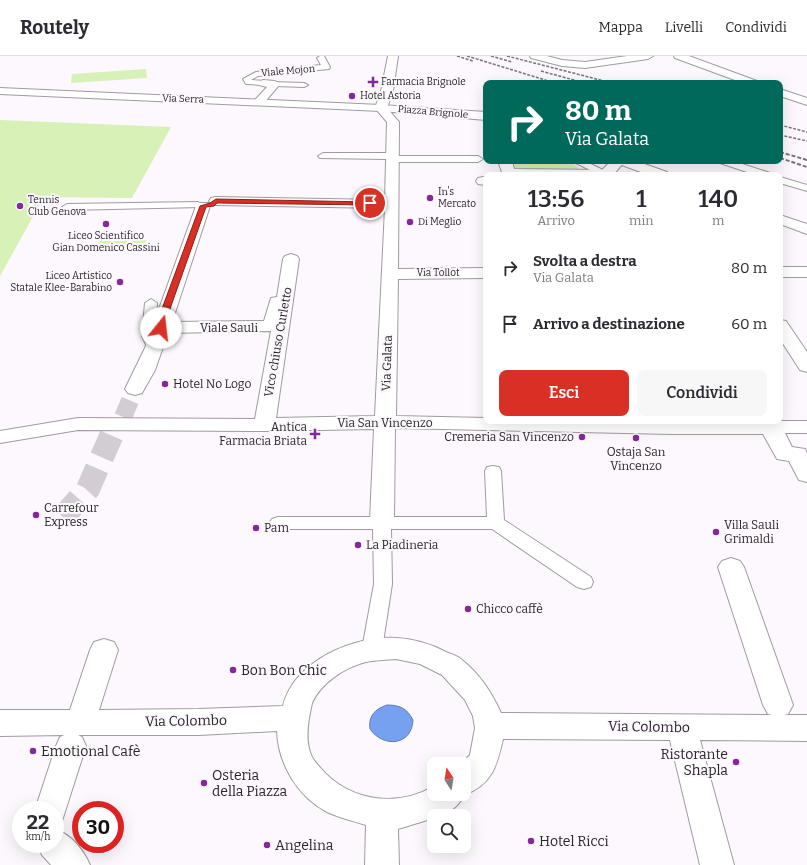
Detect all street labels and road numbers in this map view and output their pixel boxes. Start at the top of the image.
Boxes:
street label: Viale Mojon [260,63,316,79]
street label: Via Serra [162,92,205,106]
street label: Piazza Brignole [397,103,469,121]
street label: Via Tollot [416,267,460,279]
street label: Vico chiuso Curletto [261,286,295,398]
street label: Viale Sauli [200,321,258,335]
street label: Via Galata [379,334,395,391]
street label: Via San Vincenzo [337,416,433,430]
street label: Via Colombo [145,712,227,730]
street label: Via Colombo [608,718,690,736]

